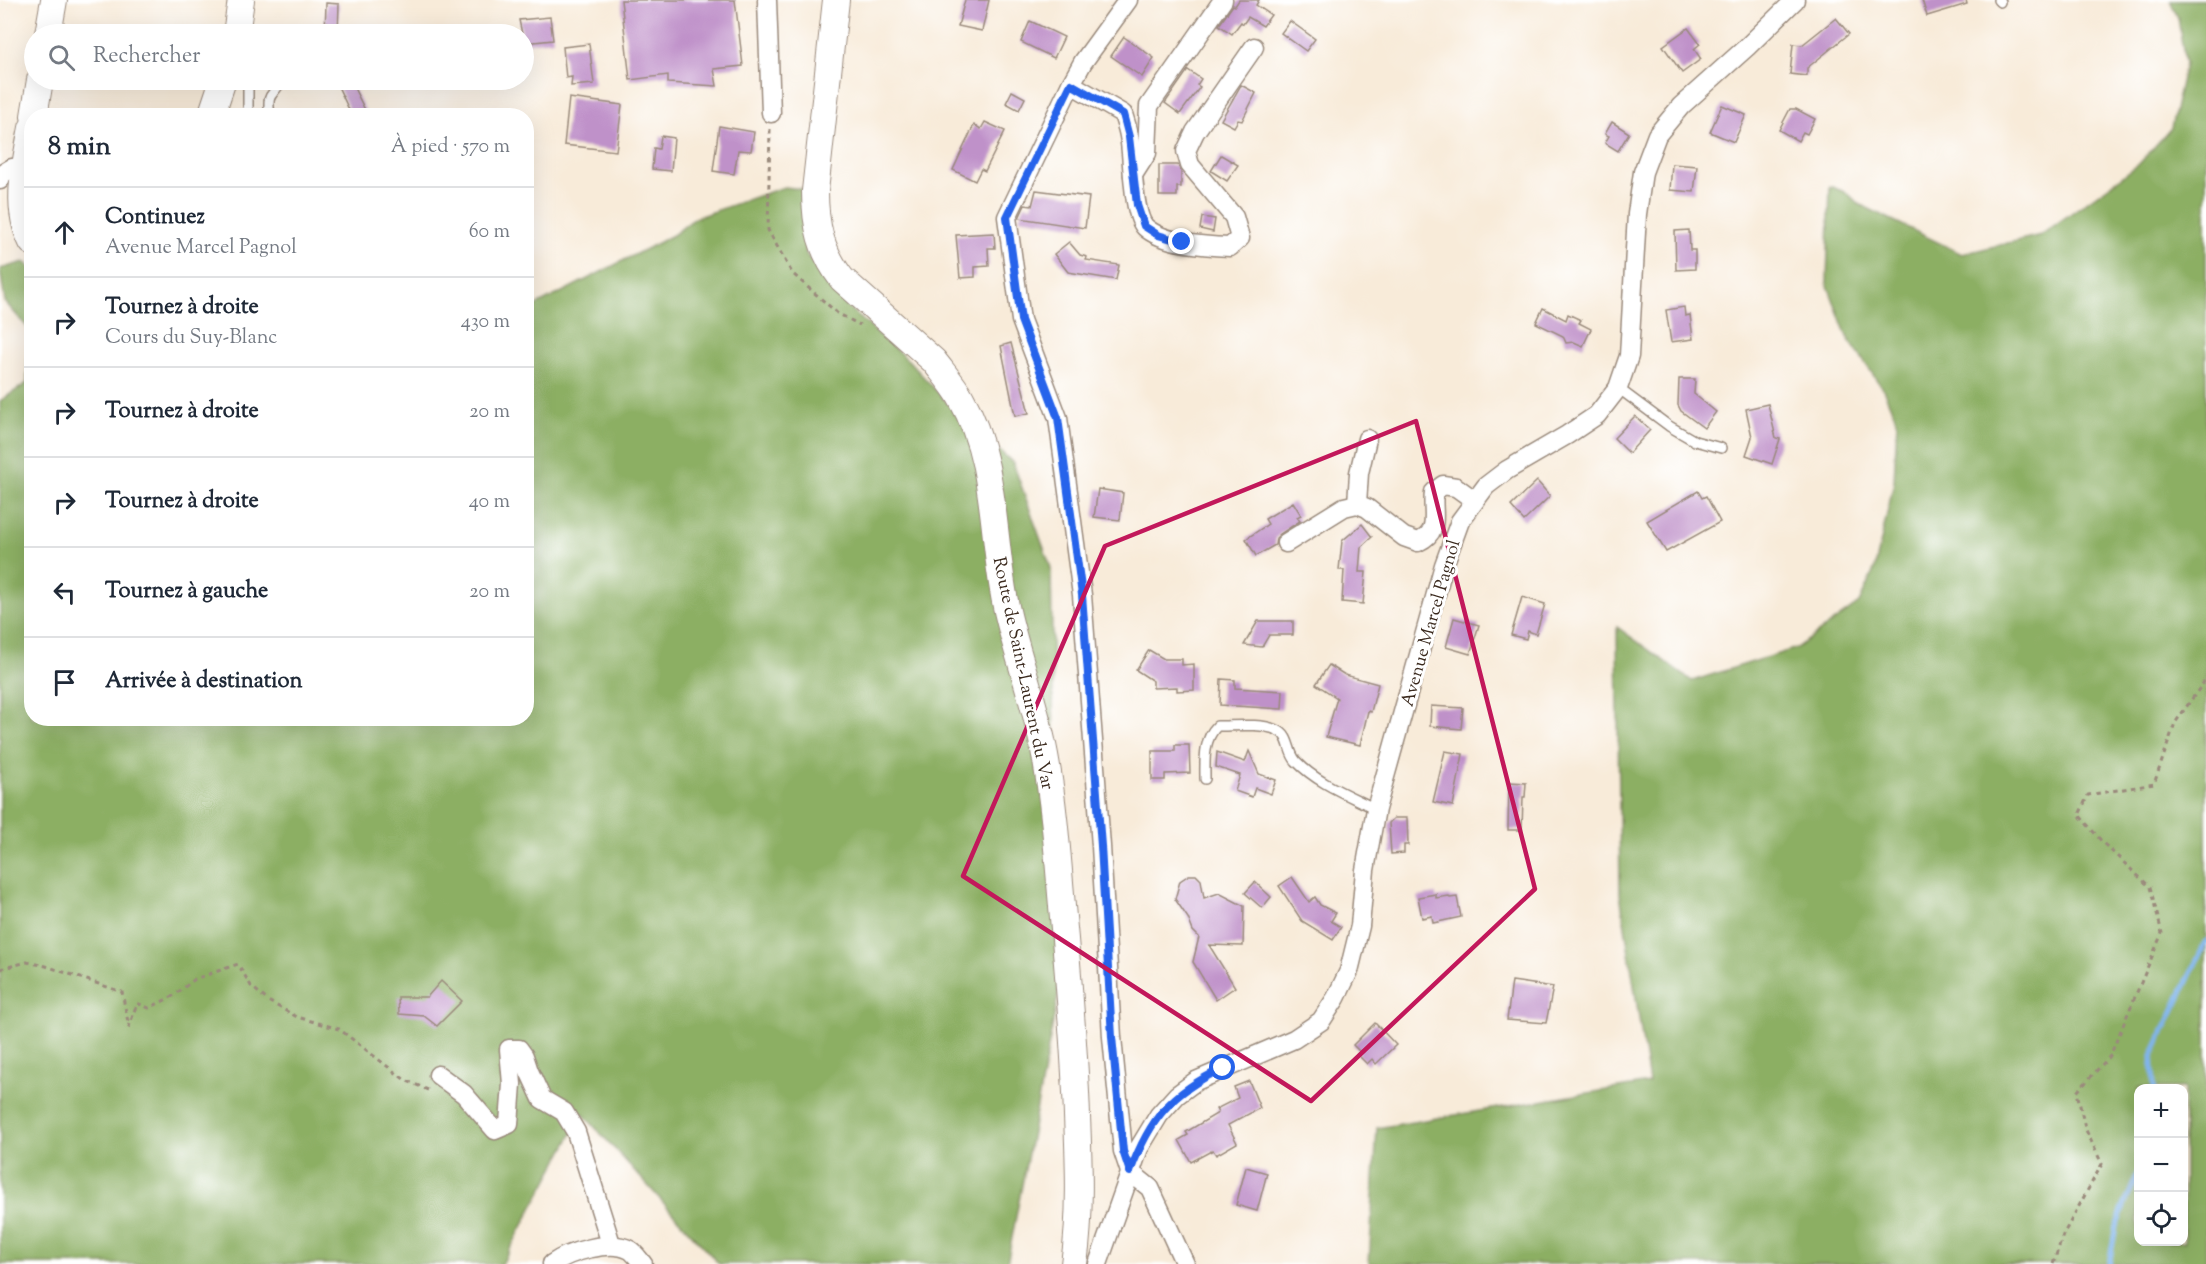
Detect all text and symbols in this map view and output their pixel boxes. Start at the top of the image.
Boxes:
search box [24,24,534,90]
icon: search [45,41,78,74]
text: Rechercher [93,41,200,73]
text: 8 min [48,129,111,166]
text: À pied · 570 m [391,133,510,162]
text: Continuez [105,202,205,234]
icon: ahead [48,216,81,249]
text: 60 m [469,218,510,247]
route end [1168,228,1194,254]
text: Avenue Marcel Pagnol [105,234,297,263]
text: Tournez à droite [105,292,259,324]
icon: right [48,306,81,339]
text: 430 m [461,308,510,337]
text: Cours du Suy-Blanc [105,324,277,353]
icon: right [48,396,81,429]
text: Tournez à droite [105,396,259,428]
text: 20 m [469,398,510,427]
icon: right [48,486,81,519]
text: Tournez à droite [105,486,259,518]
text: 40 m [469,488,510,517]
street label: Avenue Marcel Pagnol [1396,537,1468,710]
street label: Route de Saint-Laurent du Var [985,555,1059,792]
icon: left [48,576,81,609]
text: Tournez à gauche [105,576,268,608]
text: 20 m [469,578,510,607]
icon: arrive [48,666,81,699]
text: Arrivée à destination [105,666,302,698]
route start [1209,1054,1235,1080]
map controls [2134,1084,2188,1246]
button: + [2134,1084,2188,1138]
button: − [2134,1138,2188,1192]
button: locate [2134,1192,2188,1246]

